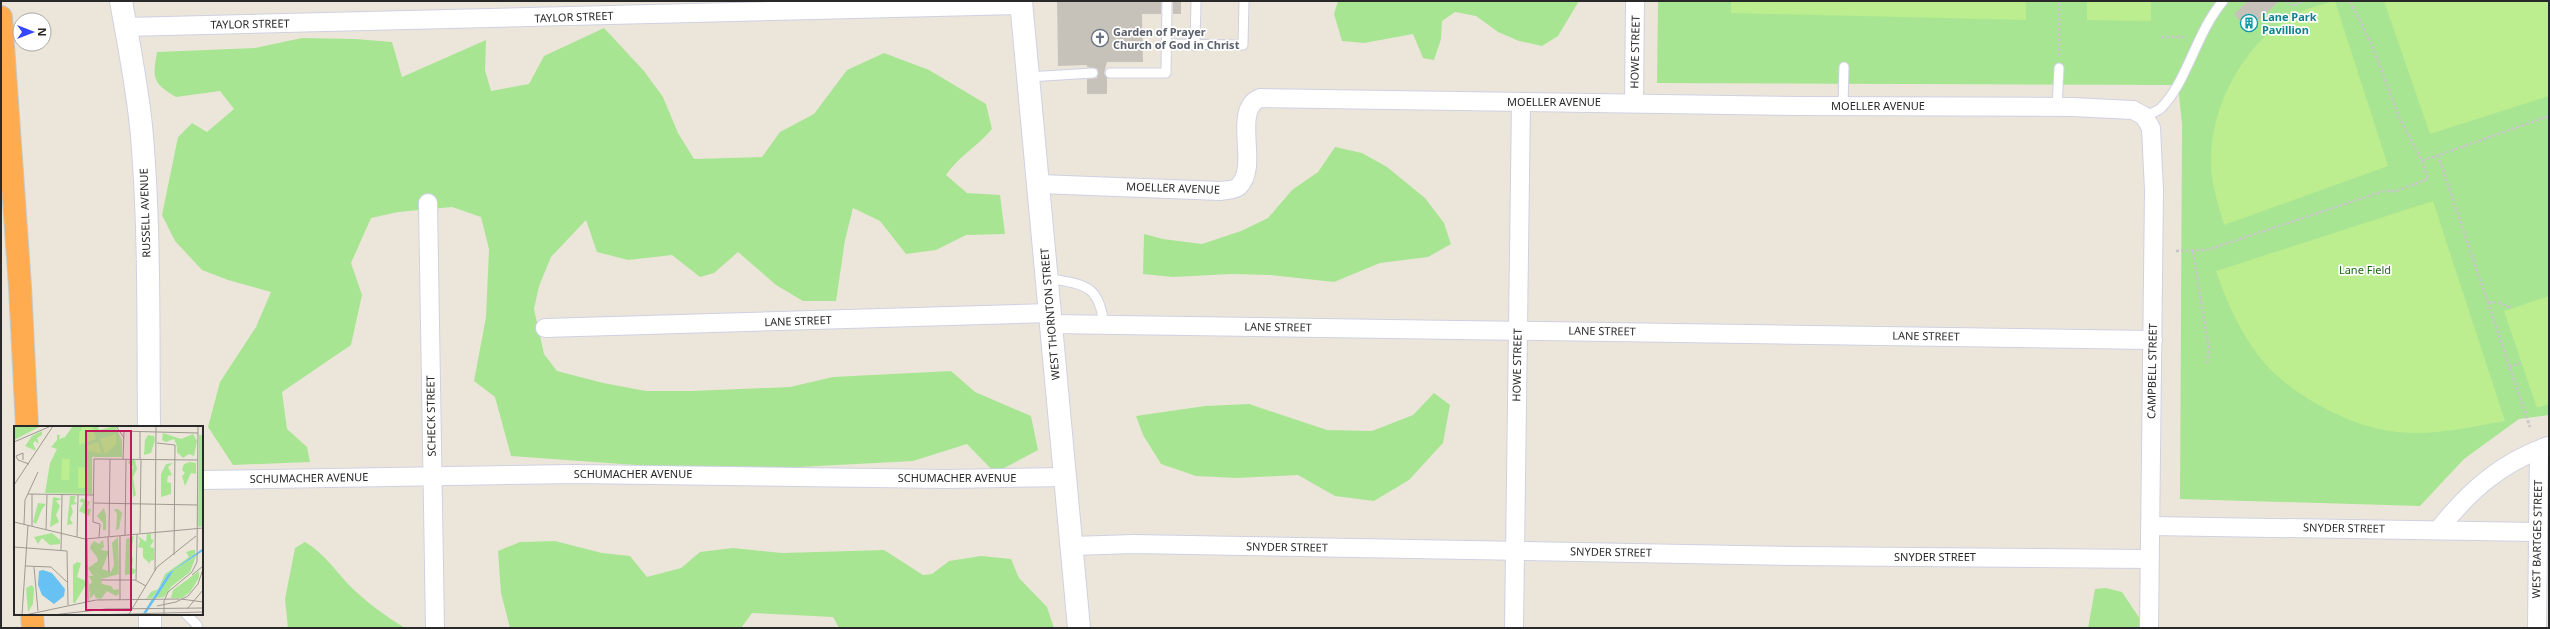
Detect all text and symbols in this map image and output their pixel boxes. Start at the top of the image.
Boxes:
street label: TAYLOR STREET [534,8,614,25]
place label: Lane Park Pavillion [2262,9,2317,37]
north arrow [12,12,52,52]
building icon: Lane Park Pavillion [2239,13,2259,33]
street label: TAYLOR STREET [210,15,290,32]
street label: HOWE STREET [1626,15,1643,89]
place label: Garden of Prayer Church of God in Christ [1113,24,1240,52]
text: N [35,28,50,36]
church icon: Garden of Prayer Church of God in Christ [1090,28,1110,48]
street label: MOELLER AVENUE [1507,94,1601,109]
street label: MOELLER AVENUE [1831,98,1925,113]
street label: RUSSELL AVENUE [135,168,154,258]
street label: MOELLER AVENUE [1126,178,1220,197]
street label: WEST THORNTON STREET [1036,247,1063,381]
park label: Lane Field [2339,262,2391,277]
street label: LANE STREET [764,312,832,329]
street label: LANE STREET [1244,318,1312,335]
street label: LANE STREET [1568,322,1636,339]
street label: CAMPBELL STREET [2143,323,2160,419]
street label: LANE STREET [1892,327,1960,344]
street label: HOWE STREET [1508,328,1525,402]
street label: SCHECK STREET [422,375,439,457]
inset map [14,426,203,615]
street label: SCHUMACHER AVENUE [574,466,692,481]
street label: SCHUMACHER AVENUE [250,469,368,486]
street label: SCHUMACHER AVENUE [898,470,1016,485]
street label: WEST BARTGES STREET [2528,480,2545,598]
street label: SNYDER STREET [2303,519,2385,536]
street label: SNYDER STREET [1246,538,1328,555]
street label: SNYDER STREET [1570,543,1652,560]
street label: SNYDER STREET [1894,549,1976,564]

